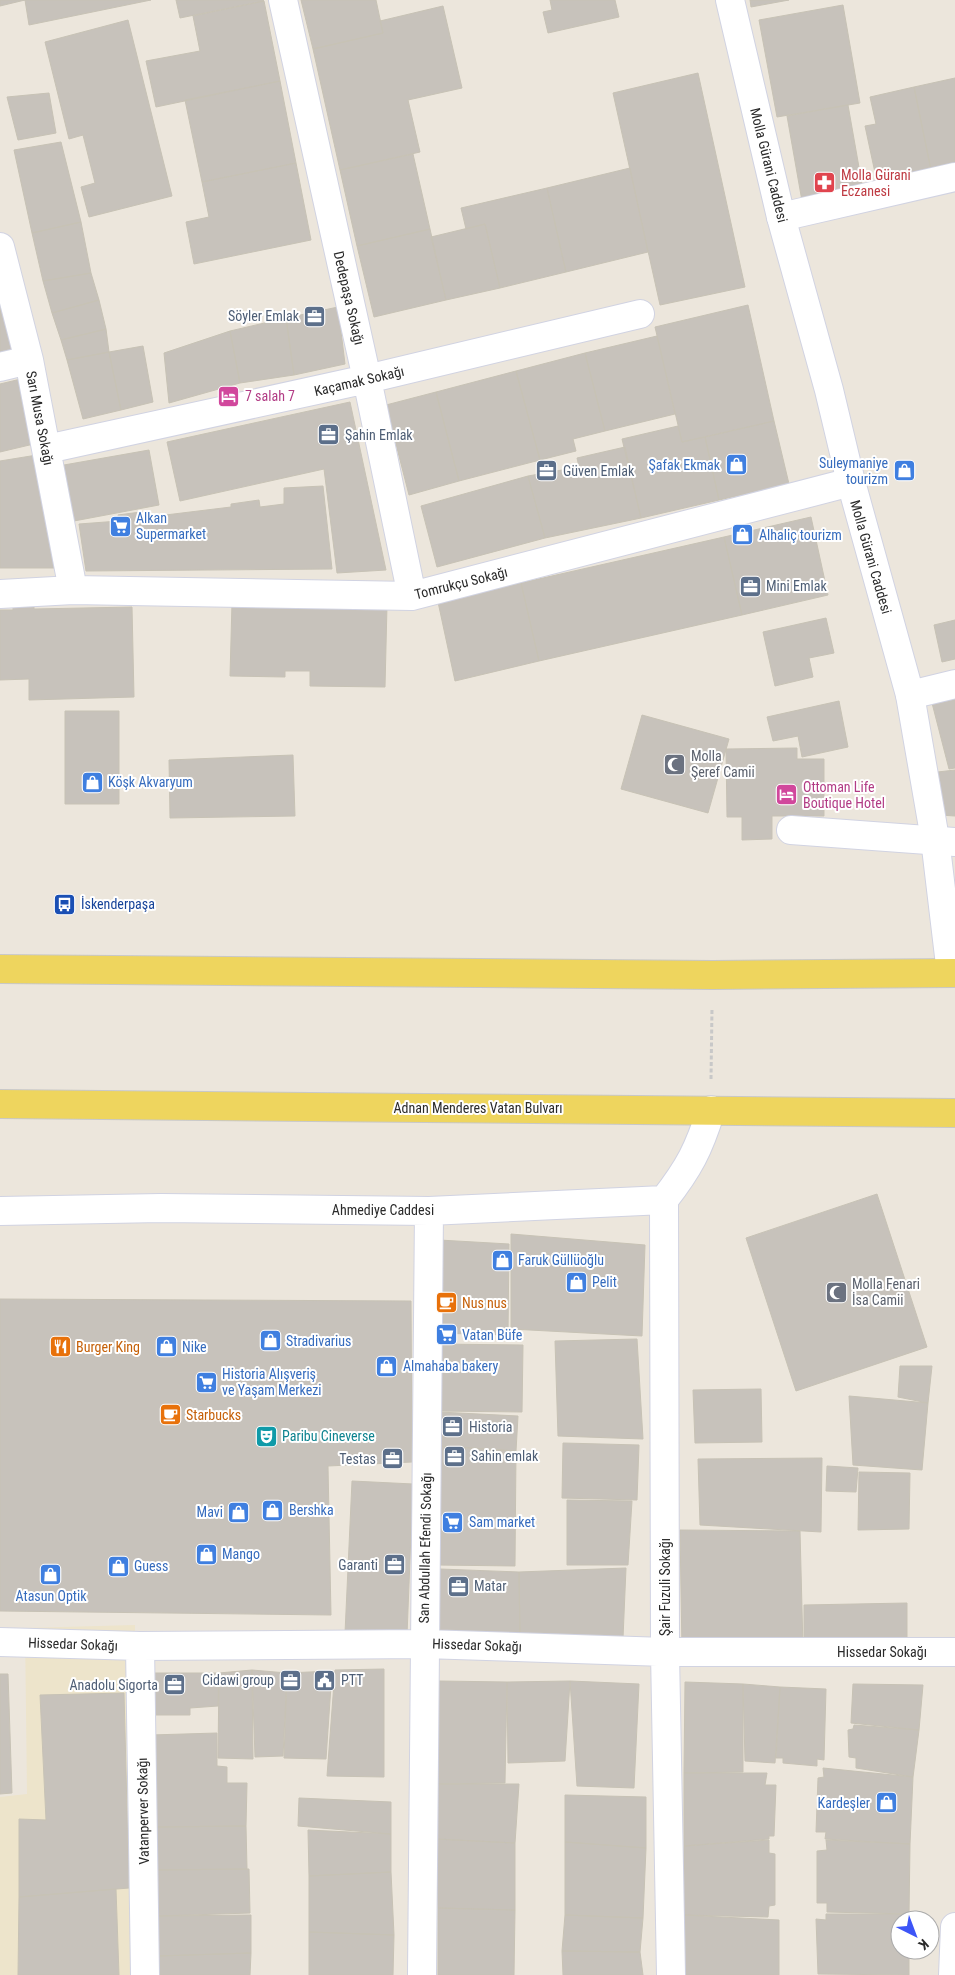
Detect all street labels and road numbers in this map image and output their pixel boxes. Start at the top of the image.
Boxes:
street label: Molla Gürani Caddesi [747,106,791,224]
street label: Dedepaşa Sokağı [330,250,368,346]
street label: Kaçamak Sokağı [312,363,406,399]
street label: Sarı Musa Sokağı [23,369,57,467]
street label: Molla Gürani Caddesi [847,498,895,616]
street label: Tomrukçu Sokağı [413,564,509,602]
street label: Adnan Menderes Vatan Bulvarı [393,1100,563,1116]
street label: Ahmediye Caddesi [332,1202,434,1218]
street label: San Abdullah Efendi Sokağı [416,1472,434,1624]
street label: Şair Fuzuli Sokağı [657,1538,673,1636]
street label: Hissedar Sokağı [28,1634,118,1654]
street label: Hissedar Sokağı [432,1635,522,1655]
street label: Hissedar Sokağı [837,1644,927,1660]
street label: Vatanperver Sokağı [134,1757,152,1865]

